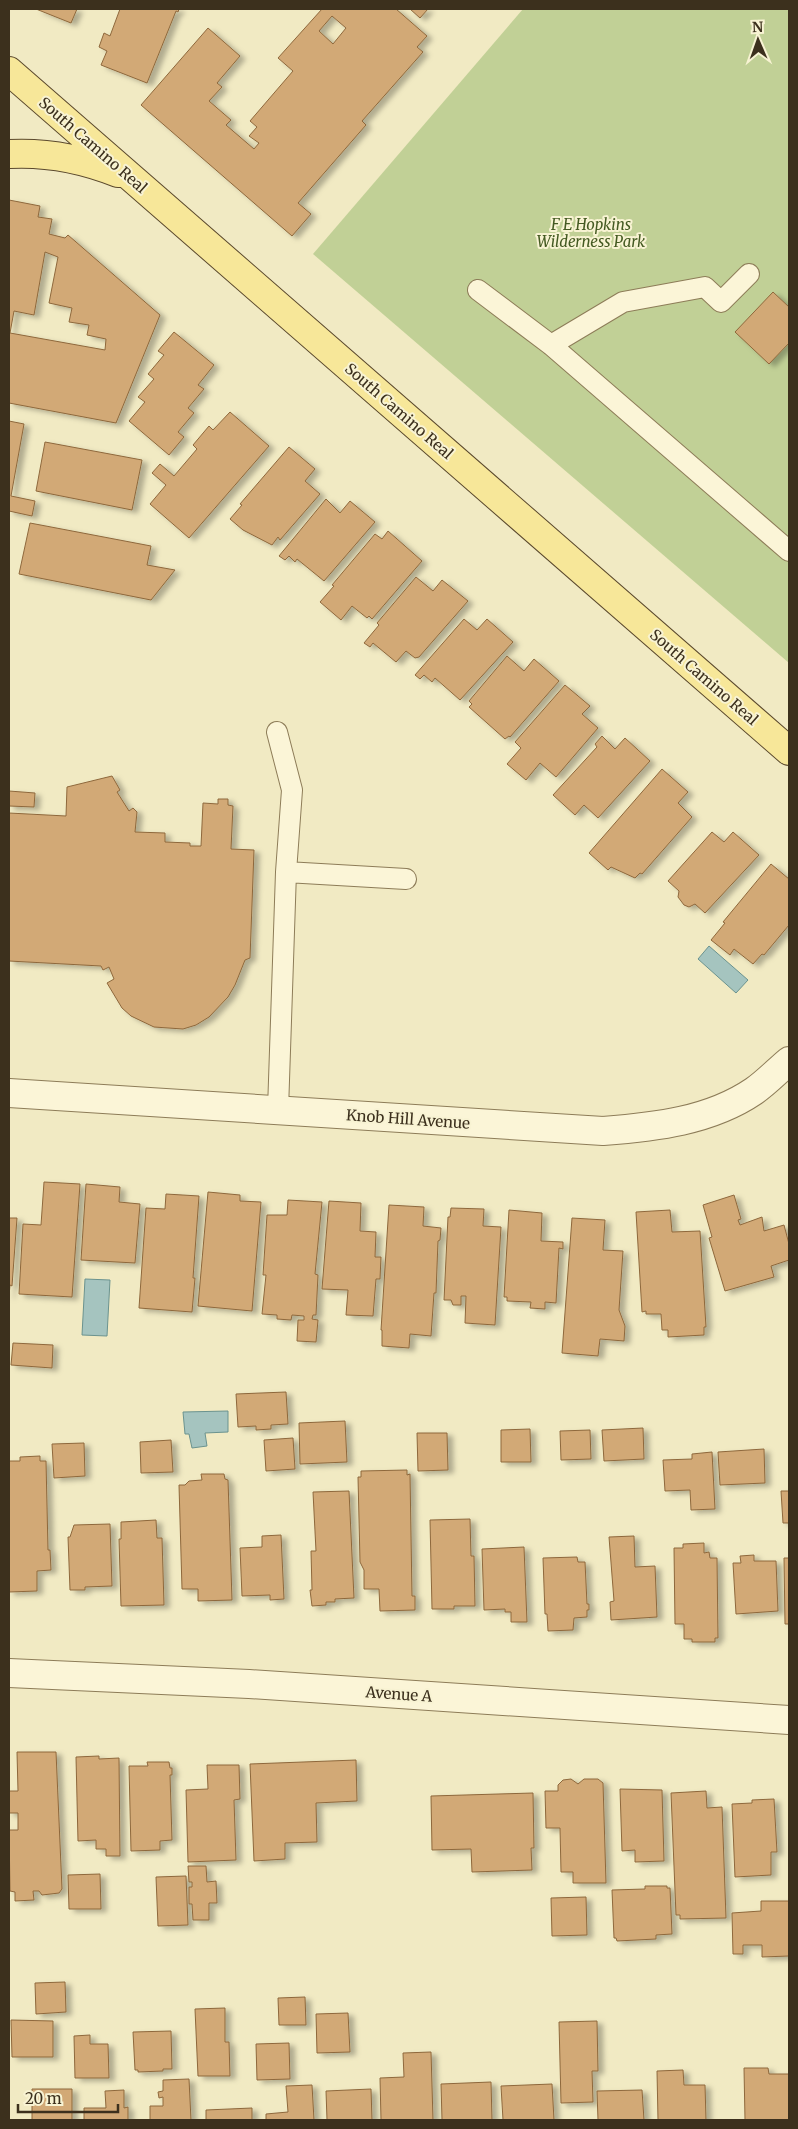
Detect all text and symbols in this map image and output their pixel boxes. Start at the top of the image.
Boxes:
north arrow [733,15,783,65]
text: N [752,18,763,36]
street label: South Camino Real [35,93,151,197]
park label: F E Hopkins Wilderness Park [537,215,646,251]
street label: South Camino Real [341,359,457,463]
street label: South Camino Real [646,625,762,729]
street label: Knob Hill Avenue [345,1105,471,1133]
street label: Avenue A [364,1682,433,1706]
scale bar [18,2082,118,2114]
text: 20 m [25,2089,62,2108]

